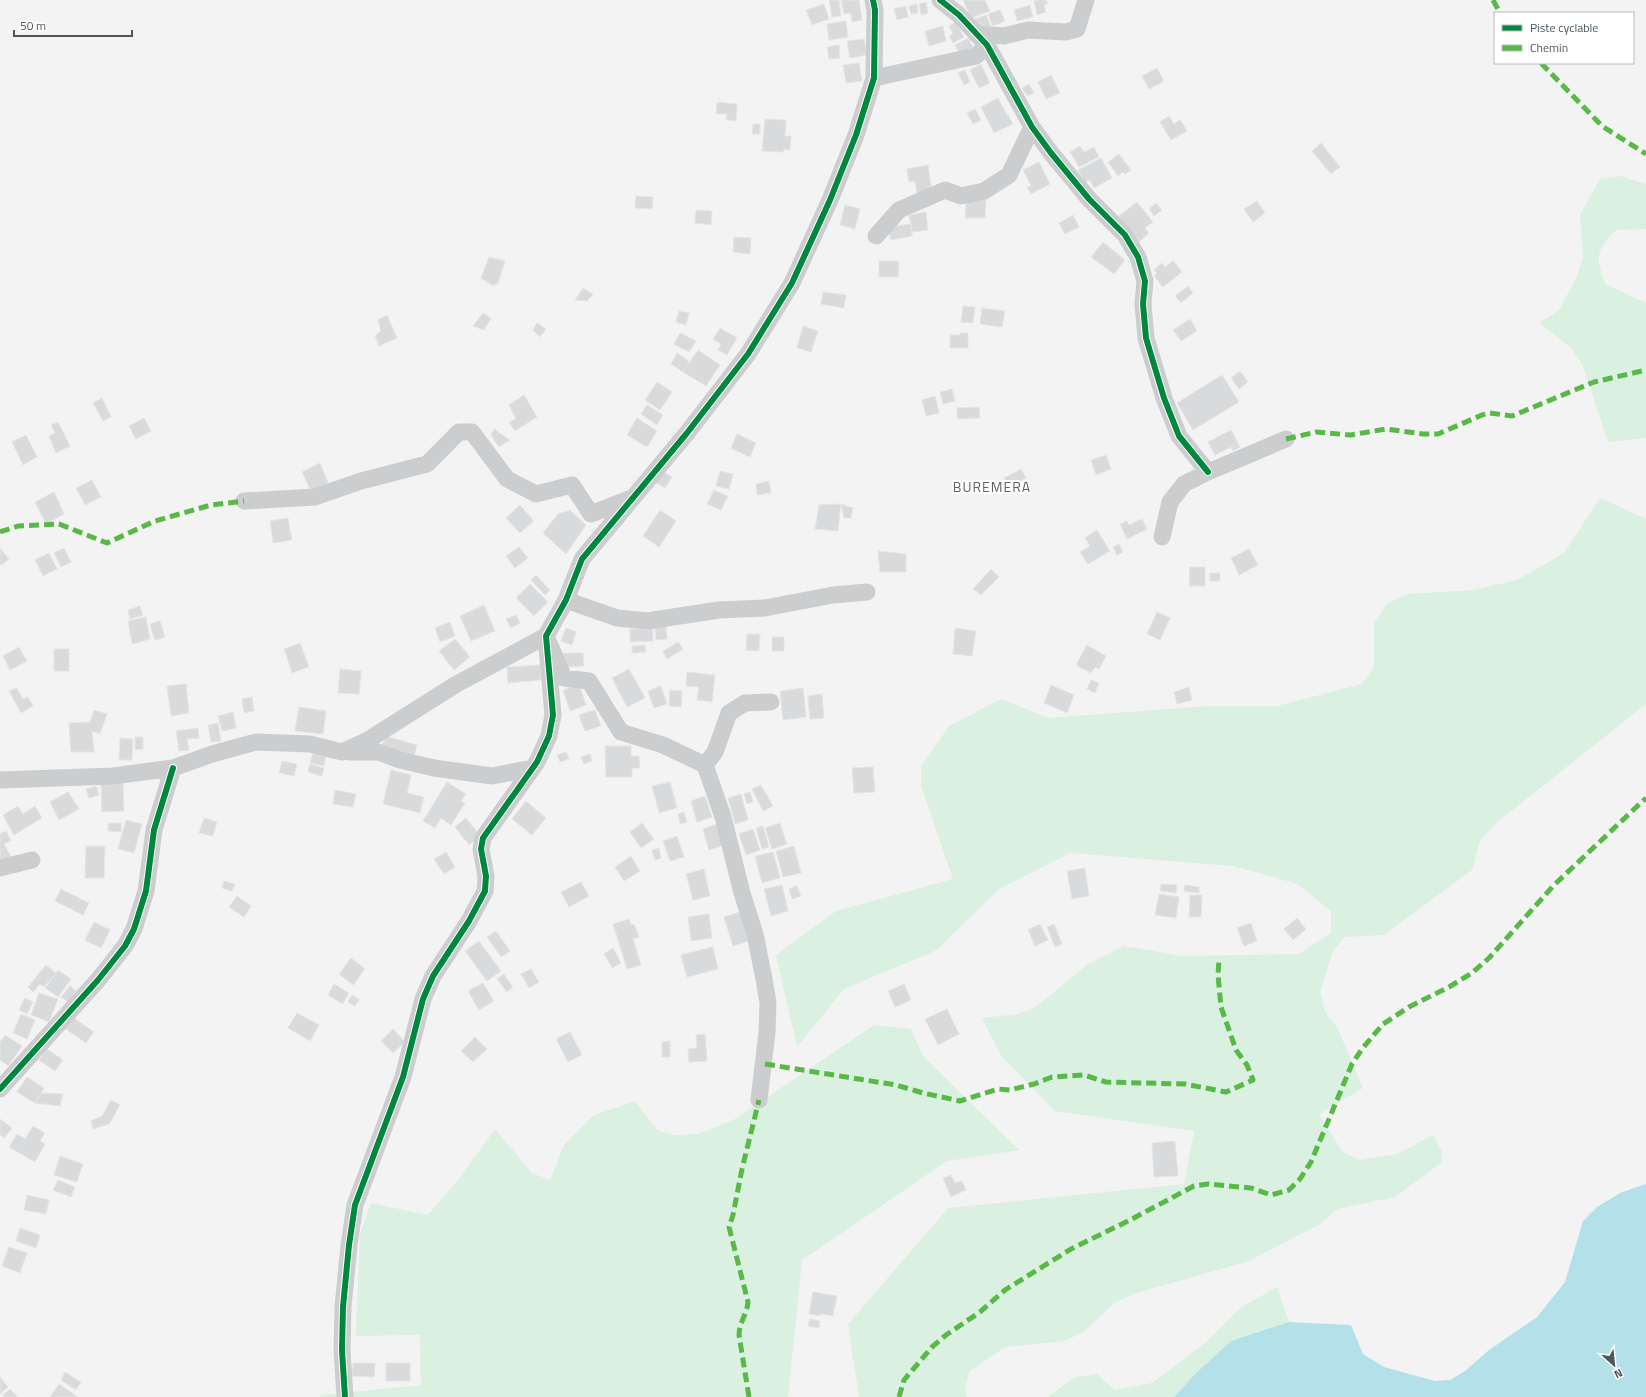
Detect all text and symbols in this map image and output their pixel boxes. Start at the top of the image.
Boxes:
scale bar [14,12,132,38]
legend [1494,12,1634,64]
text: 50 m [20,16,46,35]
text: Piste cyclable [1530,18,1598,37]
text: Chemin [1530,38,1568,57]
district label: BUREMERA [953,476,1031,497]
north arrow [1594,1345,1634,1385]
text: N [1612,1365,1626,1383]

